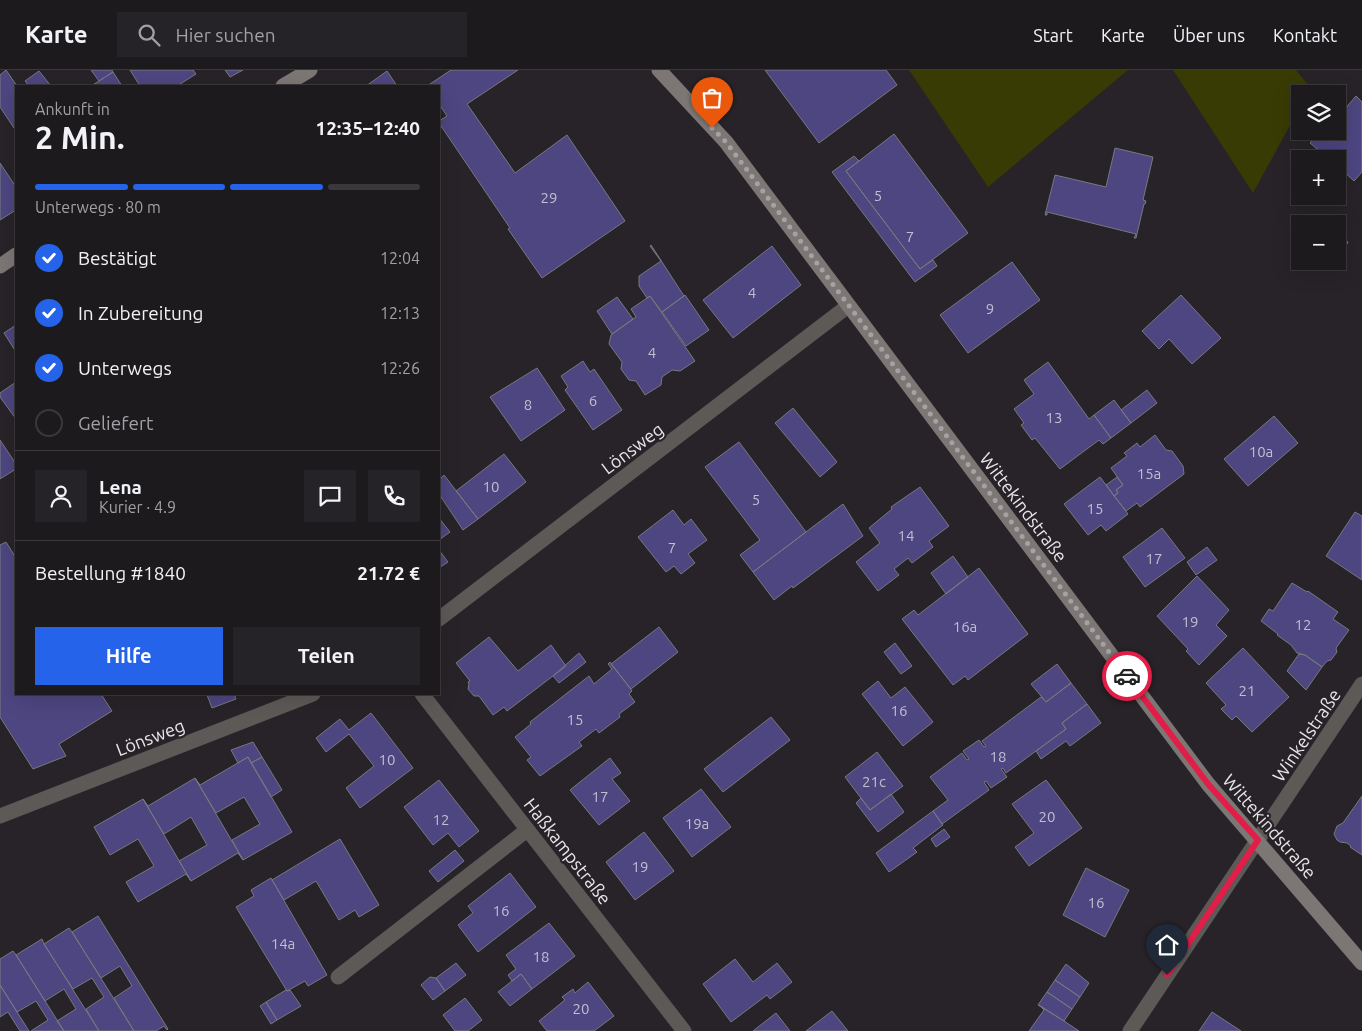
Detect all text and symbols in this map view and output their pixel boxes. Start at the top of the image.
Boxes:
search box [117,12,467,57]
text: Karte [25,21,87,48]
icon: search [135,21,163,49]
text: Hier suchen [175,24,276,46]
text: Start [1033,25,1073,45]
text: Karte [1101,25,1145,45]
text: Über uns [1173,25,1245,45]
text: Kontakt [1273,25,1337,45]
pin [691,77,733,128]
icon: bag [698,84,726,112]
map controls [1291,85,1346,270]
button: layers [1291,85,1346,140]
text: Ankunft in [35,100,110,118]
text: 12:35–12:40 [315,117,420,139]
text: 2 Min. [35,119,125,155]
button: + [1291,150,1346,205]
house number: 5 [874,187,882,204]
house number: 29 [541,189,557,206]
text: Unterwegs · 80 m [35,198,161,216]
button: − [1291,215,1346,270]
house number: 7 [906,228,914,245]
icon: check [35,244,63,272]
text: Bestätigt [78,247,156,269]
text: 12:04 [380,249,420,267]
house number: 4 [748,284,756,301]
icon: check [35,299,63,327]
house number: 9 [986,300,994,317]
text: In Zubereitung [78,302,204,324]
text: 12:13 [380,304,420,322]
house number: 4 [648,344,656,361]
icon: check [35,354,63,382]
text: Unterwegs [78,357,172,379]
text: 12:26 [380,359,420,377]
house number: 6 [589,392,597,409]
house number: 8 [524,396,532,413]
house number: 13 [1046,409,1062,426]
text: Geliefert [78,412,154,434]
street label: Lönsweg [597,418,667,478]
house number: 10a [1249,443,1273,460]
street label: Wittekindstraße [976,448,1072,566]
house number: 15a [1137,465,1161,482]
button: person [35,470,87,522]
button: chat [304,470,356,522]
button: phone [368,470,420,522]
text: Lena [99,476,142,498]
house number: 10 [483,478,499,495]
house number: 5 [752,491,760,508]
text: Kurier · 4.9 [99,498,176,516]
house number: 15 [1087,500,1103,517]
house number: 14 [898,527,914,544]
house number: 7 [668,539,676,556]
house number: 17 [1146,550,1162,567]
text: Bestellung #1840 [35,562,186,584]
text: 21.72 € [357,562,420,584]
house number: 19 [1182,613,1198,630]
house number: 12 [1295,616,1311,633]
house number: 16a [953,618,977,635]
button: Hilfe [35,627,223,685]
button: Teilen [233,627,420,685]
courier [1102,651,1152,701]
icon: car [1113,662,1141,690]
house number: 21 [1239,682,1255,699]
street label: Winkelstraße [1268,685,1344,785]
house number: 16 [891,702,907,719]
house number: 15 [567,711,583,728]
street label: Lönsweg [113,715,187,759]
house number: 18 [990,748,1006,765]
house number: 10 [379,751,395,768]
street label: Wittekindstraße [1219,770,1321,882]
house number: 21c [862,773,886,790]
house number: 17 [592,788,608,805]
street label: Haßkampstraße [520,794,616,908]
house number: 20 [1039,808,1055,825]
house number: 12 [433,811,449,828]
house number: 19a [685,815,709,832]
house number: 19 [632,858,648,875]
house number: 16 [1088,894,1104,911]
house number: 16 [493,902,509,919]
pin [1146,924,1188,975]
icon: home [1153,931,1181,959]
house number: 14a [271,935,295,952]
house number: 18 [533,948,549,965]
house number: 20 [573,1000,589,1017]

